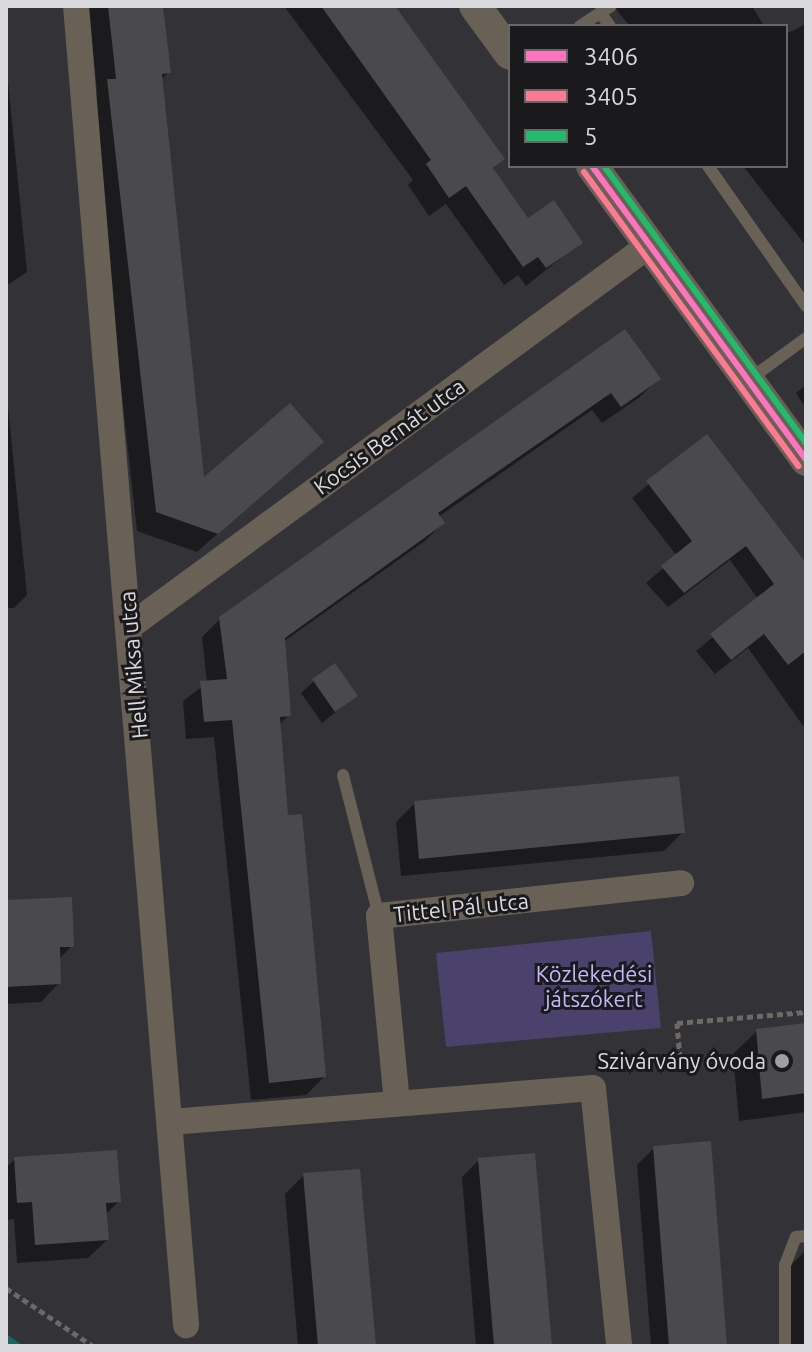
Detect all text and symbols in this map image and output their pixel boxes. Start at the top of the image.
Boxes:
legend [508,24,788,168]
text: 3406 [584,43,638,70]
text: 3405 [584,83,638,110]
text: 5 [584,123,598,150]
street label: Kocsis Bernát utca [308,372,470,500]
street label: Hell Miksa utca [113,590,153,740]
street label: Tittel Pál utca [392,887,530,927]
park label: Közlekedési játszókert [536,960,652,1012]
place label: Szivárvány óvoda [598,1048,766,1074]
marker: Szivárvány óvoda [773,1052,791,1070]

